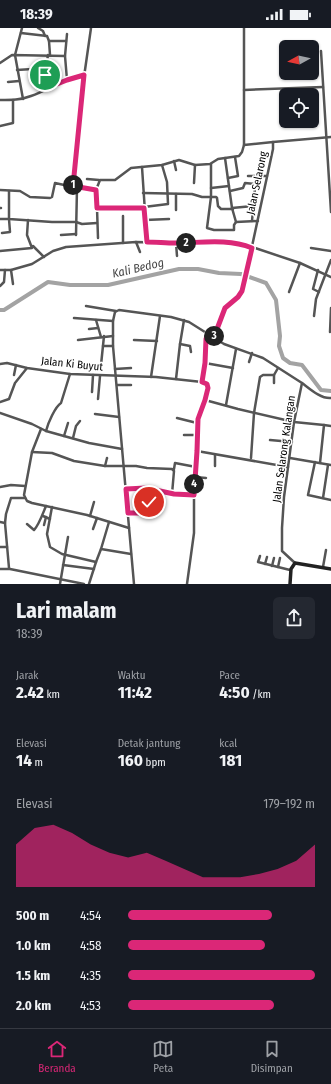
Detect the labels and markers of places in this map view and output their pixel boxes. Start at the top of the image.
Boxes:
pin [28,58,62,92]
pin: 1 [63,175,83,195]
pin: 2 [176,233,196,253]
pin: 3 [204,326,224,346]
pin: 4 [184,474,204,494]
pin [132,485,166,519]

